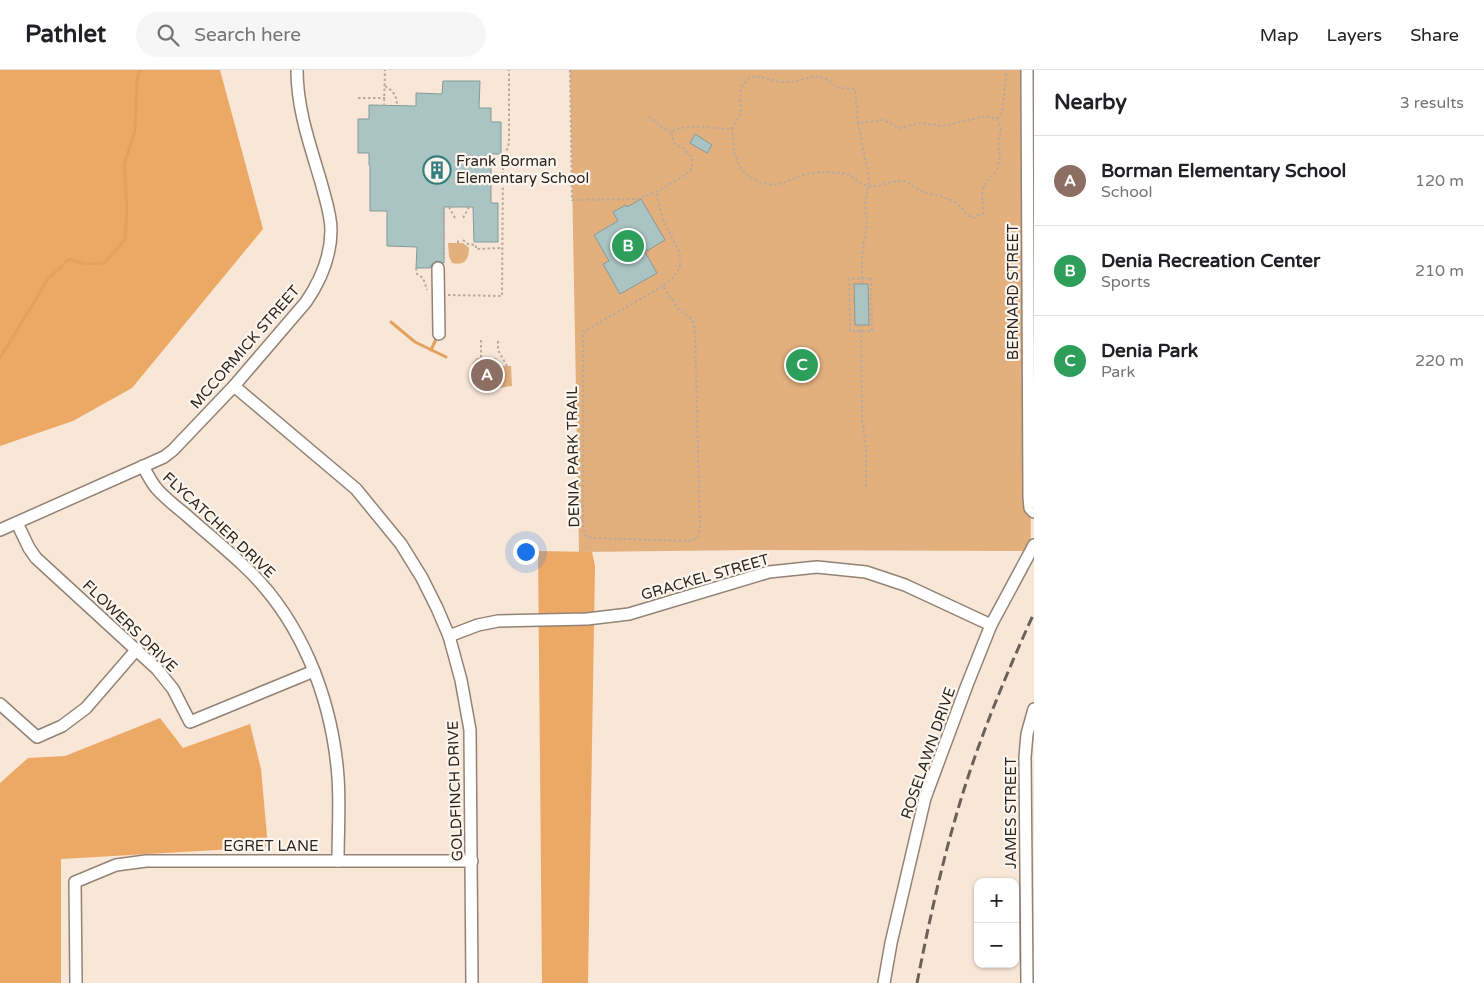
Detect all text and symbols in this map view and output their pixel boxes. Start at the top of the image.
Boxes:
search box [136,12,486,57]
text: Pathlet [25,20,106,49]
icon: search [154,21,182,49]
text: Search here [194,24,301,46]
text: Map [1260,24,1299,46]
text: Layers [1327,24,1382,46]
text: Share [1410,24,1459,46]
text: Nearby [1054,90,1127,115]
text: 3 results [1400,93,1464,113]
place label: Frank Borman Elementary School [456,152,589,187]
building icon: Frank Borman Elementary School [422,155,452,185]
text: Borman Elementary School [1101,160,1346,182]
text: A [1064,171,1076,191]
text: 120 m [1415,171,1464,191]
text: School [1101,182,1153,202]
street label: BERNARD STREET [1004,224,1022,360]
pin: B [612,227,644,265]
text: Denia Recreation Center [1101,250,1320,272]
text: B [1064,261,1076,281]
text: 210 m [1415,261,1464,281]
text: Sports [1101,272,1150,292]
street label: MCCORMICK STREET [187,282,303,412]
text: Denia Park [1101,340,1198,362]
pin: C [786,346,818,384]
text: C [1064,351,1076,371]
text: 220 m [1415,351,1464,371]
pin: A [471,356,503,394]
text: Park [1101,362,1135,382]
street label: DENIA PARK TRAIL [563,386,583,528]
street label: FLYCATCHER DRIVE [159,468,279,582]
your location [513,539,539,565]
street label: GRACKEL STREET [639,550,771,604]
street label: FLOWERS DRIVE [79,576,181,676]
street label: ROSELAWN DRIVE [897,685,959,821]
street label: GOLDFINCH DRIVE [444,720,466,862]
street label: JAMES STREET [1002,757,1020,869]
street label: EGRET LANE [223,837,319,855]
map controls [974,878,1019,968]
button: + [974,878,1019,923]
button: − [974,923,1019,968]

